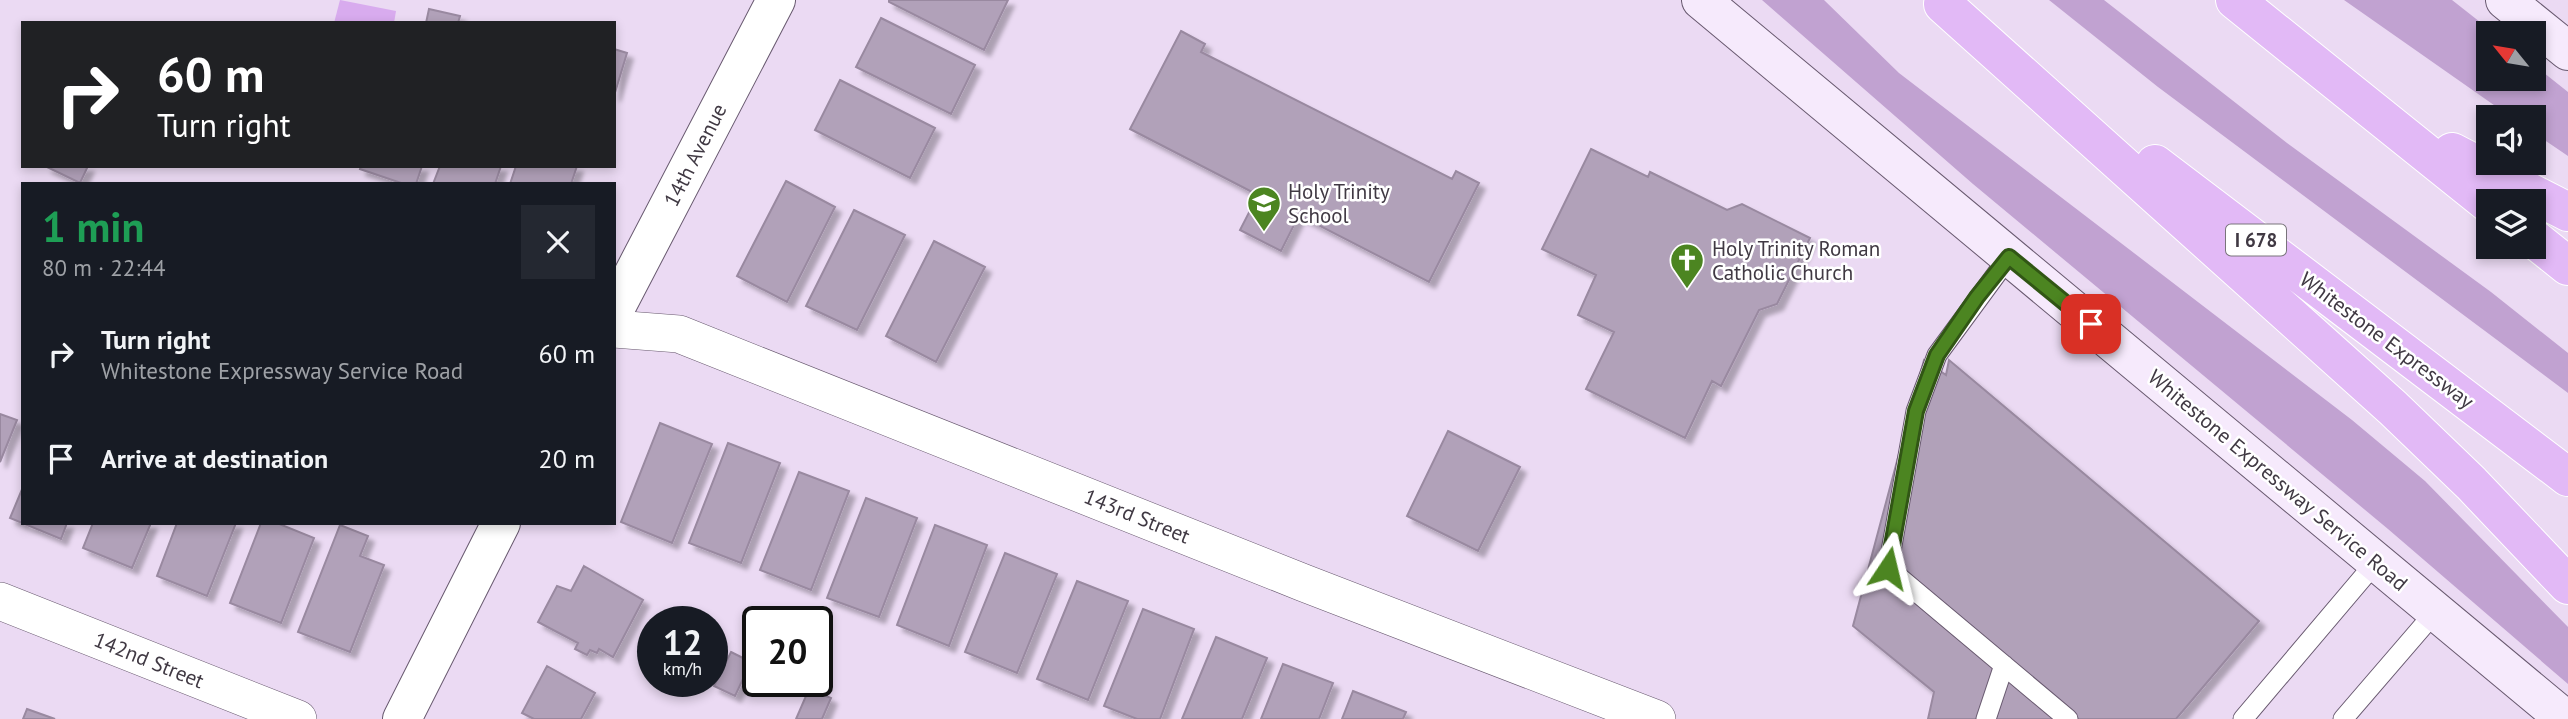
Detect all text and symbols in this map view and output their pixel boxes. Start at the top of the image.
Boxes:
north arrow [2476,21,2546,91]
map controls [2476,21,2546,259]
text: 60 m [157,42,264,106]
icon: right [42,49,133,140]
street label: 14th Avenue [658,99,732,211]
text: Turn right [157,104,291,146]
button: sound [2476,105,2546,175]
place label: Holy Trinity School [1288,178,1390,229]
school or university icon: Holy Trinity School [1245,184,1283,233]
button: layers [2476,189,2546,259]
text: 1 min [42,199,144,254]
button: close [521,205,595,279]
road number: I 678 [2226,224,2286,256]
place label: Holy Trinity Roman Catholic Church [1712,235,1880,286]
church icon: Holy Trinity Roman Catholic Church [1668,241,1706,290]
text: 80 m · 22:44 [42,253,166,282]
street label: Whitestone Expressway [2294,266,2480,415]
pin [2061,294,2121,354]
icon: arrive [2072,305,2110,343]
text: Turn right [101,323,210,356]
icon: right [42,335,80,373]
text: 60 m [539,337,595,370]
text: Whitestone Expressway Service Road [101,356,463,385]
street label: Whitestone Expressway Service Road [2143,363,2413,597]
icon: arrive [42,440,80,478]
text: Arrive at destination [101,442,328,475]
text: 20 m [539,442,595,475]
street label: 143rd Street [1080,483,1194,549]
position arrow [1851,531,1925,605]
speed limit sign: 20 [742,606,833,697]
text: 12 [663,619,702,665]
street label: 142nd Street [90,626,208,694]
text: km/h [663,657,702,680]

